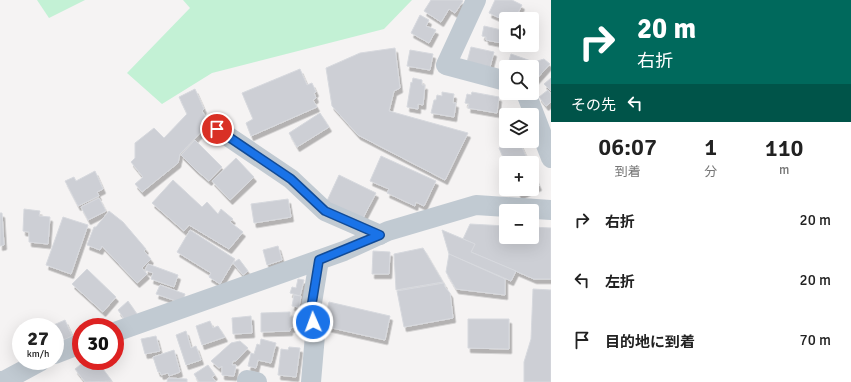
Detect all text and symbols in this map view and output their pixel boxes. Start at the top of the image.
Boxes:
map controls [499,12,539,244]
button: sound [499,12,539,52]
text: 20 m [637,12,696,46]
icon: right [571,16,623,68]
text: 右折 [637,50,673,72]
button: search [499,60,539,100]
icon: left [624,92,646,114]
text: その先 [571,96,616,114]
button: layers [499,108,539,148]
pin [200,112,234,146]
icon: arrive [206,118,228,140]
text: 06:07 [598,132,657,162]
text: 1 [704,132,717,162]
text: 110 [765,133,804,163]
button: + [499,156,539,196]
text: m [779,162,789,178]
text: 到着 [615,164,641,180]
text: 分 [704,164,717,180]
button: − [499,204,539,244]
icon: right [571,209,593,231]
text: 20 m [800,211,831,229]
text: 右折 [605,213,635,231]
icon: left [571,269,593,291]
text: 20 m [800,271,831,289]
text: 左折 [605,273,635,291]
position arrow [292,301,334,343]
speed limit sign: 30 [72,318,124,370]
text: 27 [27,326,49,351]
icon: arrive [571,329,593,351]
text: 70 m [800,331,831,349]
text: 目的地に到着 [605,333,695,351]
text: km/h [27,348,49,360]

